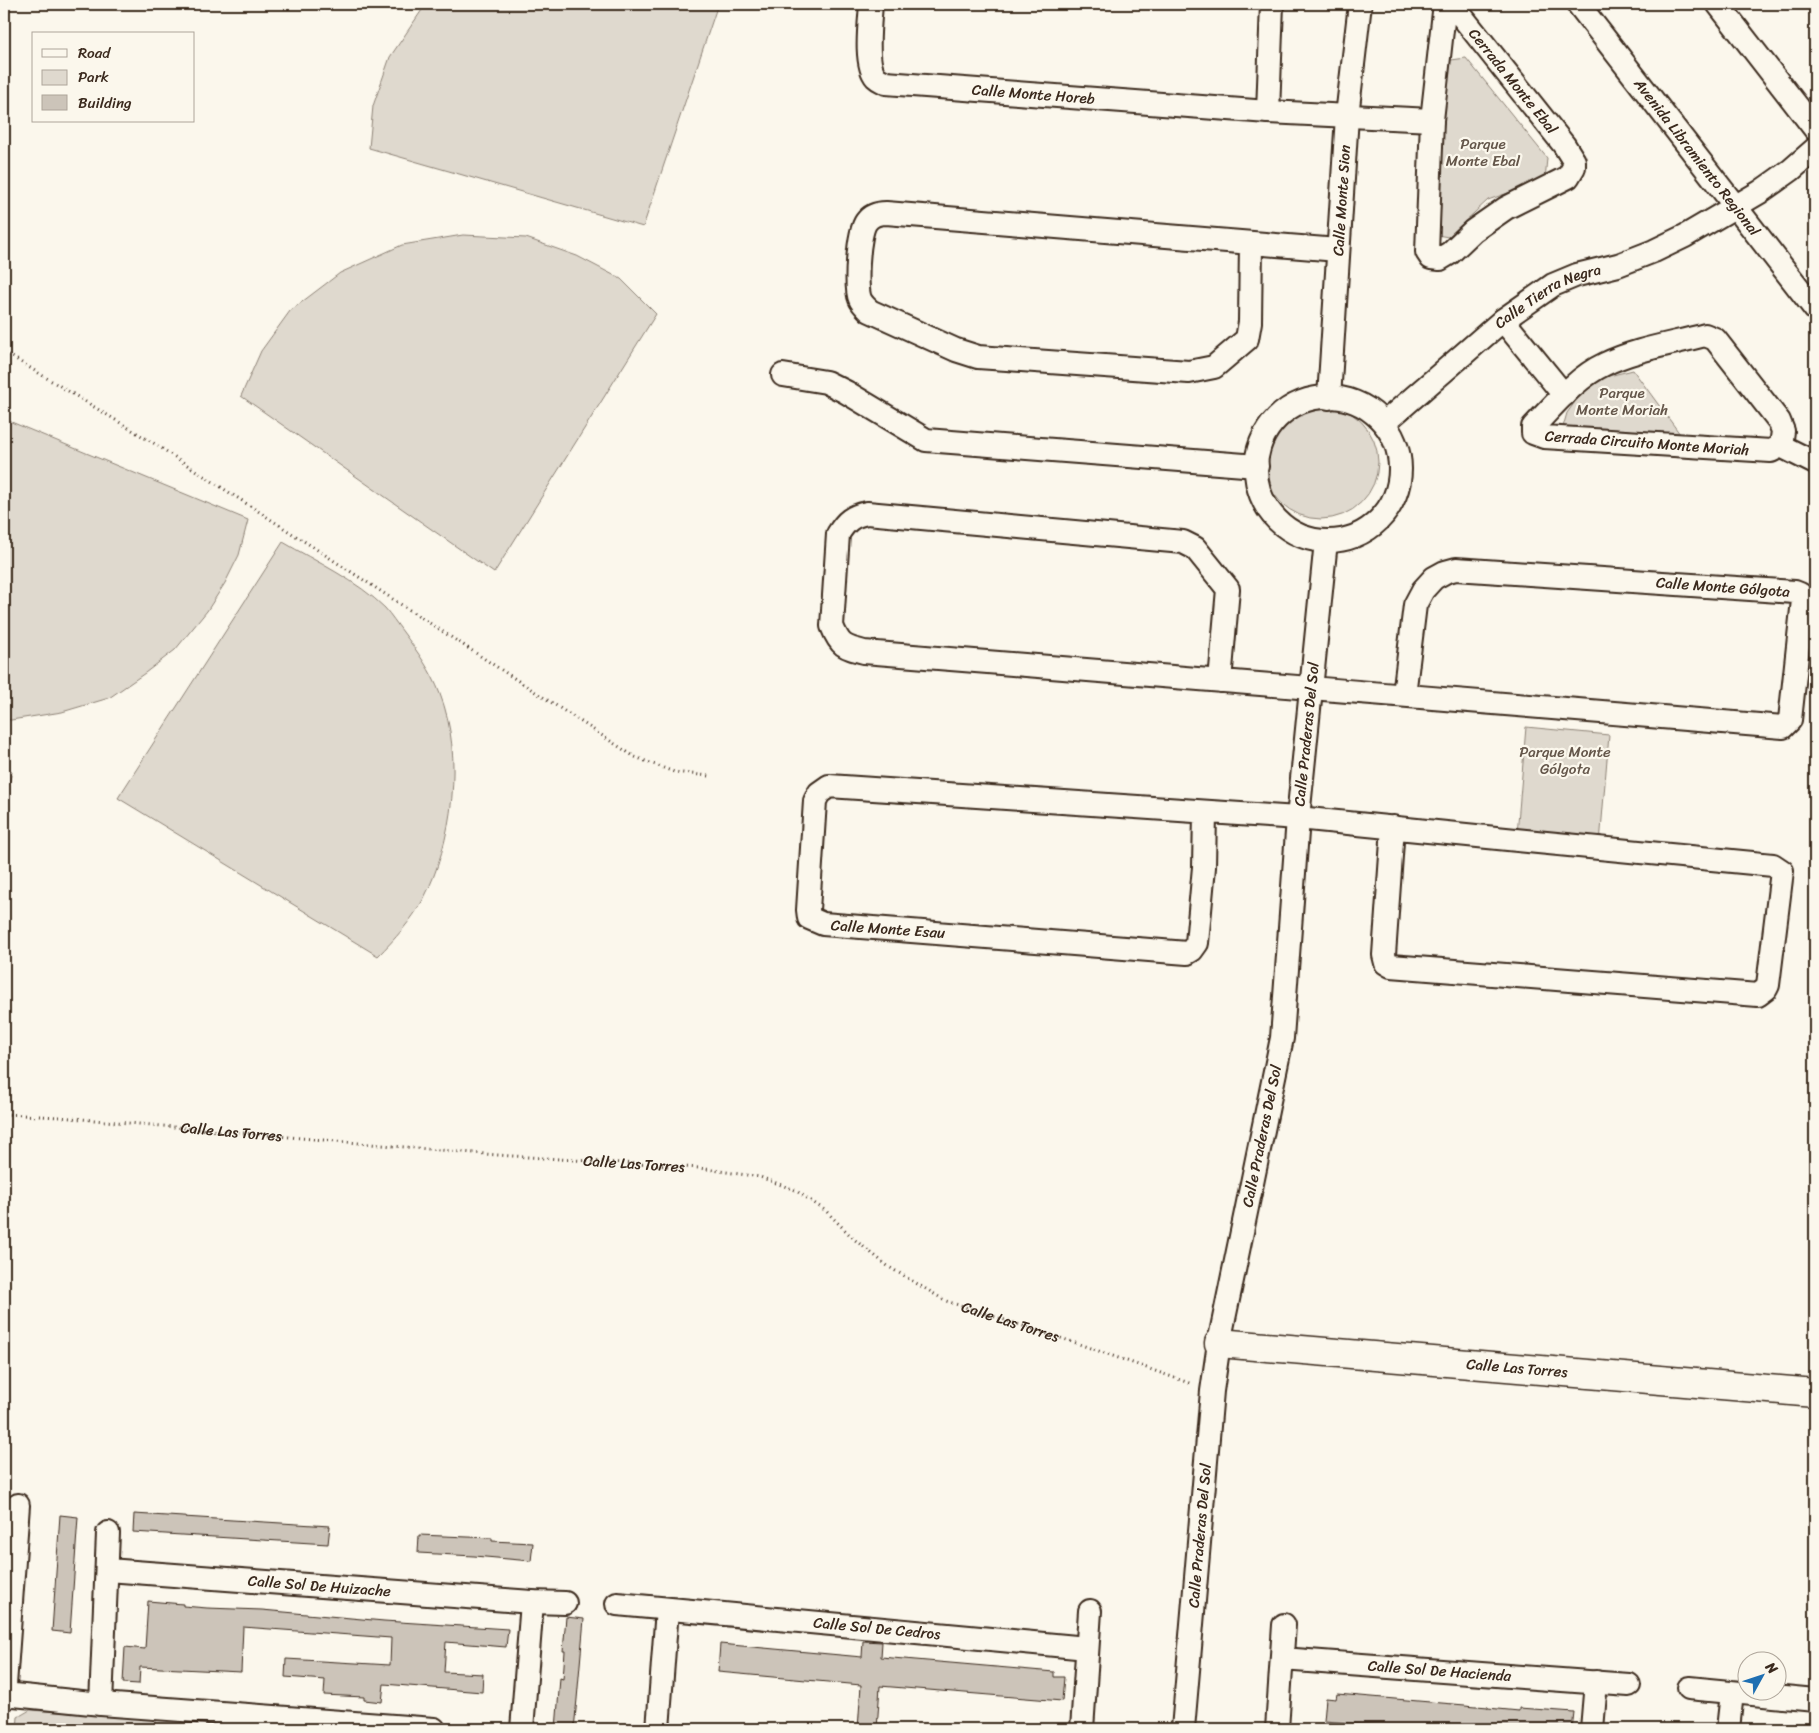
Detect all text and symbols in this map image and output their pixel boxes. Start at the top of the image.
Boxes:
street label: Cerrada Monte Ebal [1462,22,1565,140]
legend [32,32,195,122]
text: Road [78,40,111,66]
text: Park [78,64,109,90]
street label: Avenida Libramiento Regional [1627,72,1767,242]
street label: Calle Monte Horeb [971,77,1096,112]
text: Building [78,90,132,116]
park label: Parque Monte Ebal [1446,131,1521,174]
street label: Calle Monte Sion [1325,144,1358,257]
street label: Calle Tierra Negra [1488,256,1604,335]
park label: Parque Monte Moriah [1576,380,1668,423]
street label: Cerrada Circuito Monte Moriah [1544,423,1750,463]
street label: Calle Monte Gólgota [1655,569,1791,605]
street label: Calle Praderas Del Sol [1286,660,1327,807]
park label: Parque Monte Gólgota [1519,739,1611,782]
street label: Calle Monte Esau [830,912,946,946]
street label: Calle Praderas Del Sol [1234,1062,1289,1210]
street label: Calle Las Torres [180,1115,284,1149]
street label: Calle Las Torres [582,1148,686,1180]
street label: Calle Las Torres [958,1294,1063,1350]
street label: Calle Las Torres [1465,1351,1569,1385]
street label: Calle Praderas Del Sol [1180,1462,1219,1609]
street label: Calle Sol De Huizache [247,1568,392,1604]
street label: Calle Sol De Cedros [812,1609,942,1647]
north arrow [1736,1650,1786,1700]
street label: Calle Sol De Hacienda [1367,1652,1513,1689]
text: N [1758,1655,1784,1680]

